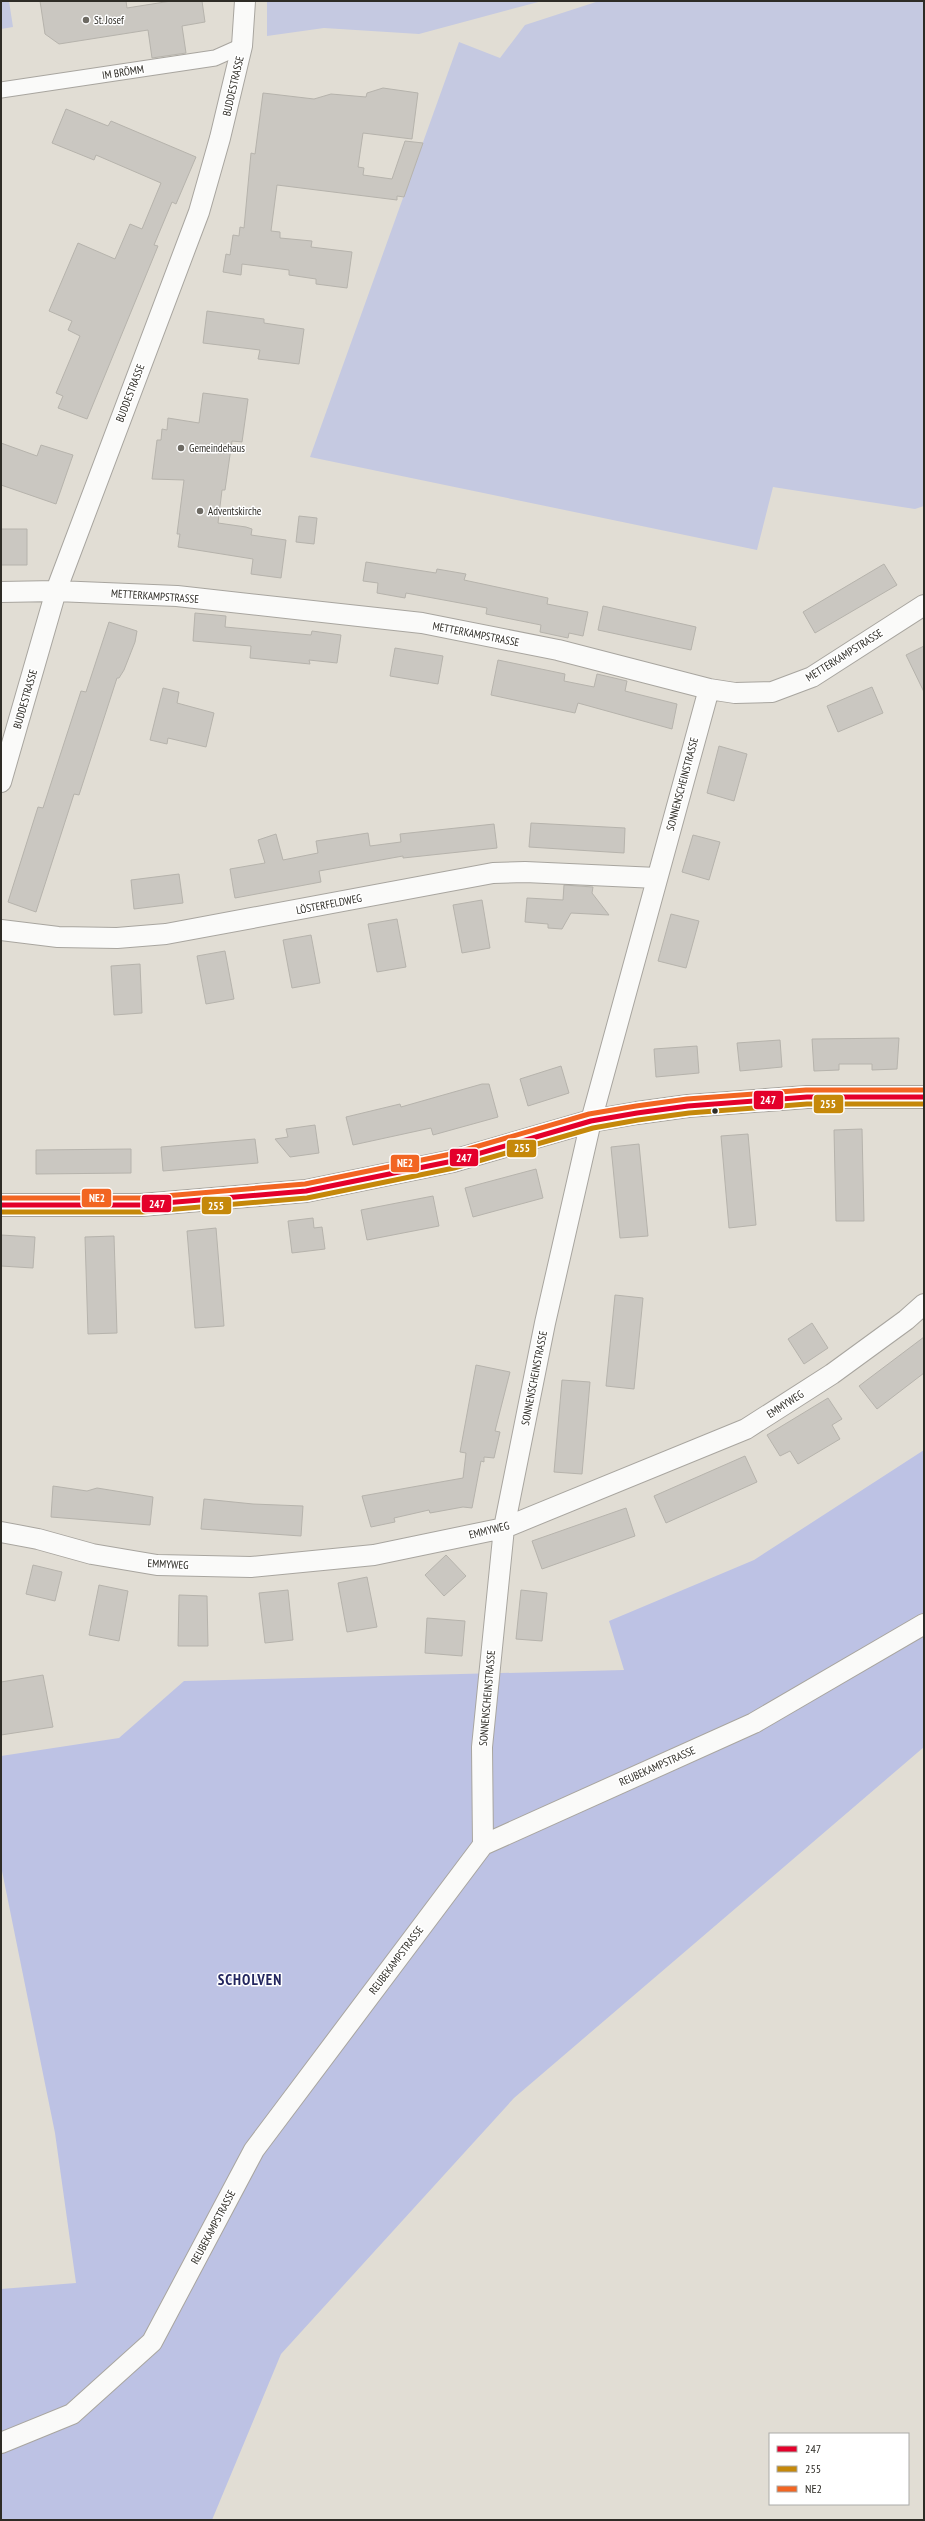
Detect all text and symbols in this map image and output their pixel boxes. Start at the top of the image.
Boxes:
place label: St. Josef [94,13,125,27]
marker: St. Josef [81,15,91,25]
street label: BUDDESTRASSE [219,54,247,117]
street label: IM BRÖMM [101,62,145,82]
street label: BUDDESTRASSE [113,362,148,424]
place label: Gemeindehaus [189,441,245,455]
marker: Gemeindehaus [176,443,186,453]
place label: Adventskirche [208,504,262,518]
marker: Adventskirche [195,506,205,516]
street label: METTERKAMPSTRASSE [111,586,200,606]
street label: METTERKAMPSTRASSE [431,619,521,649]
street label: METTERKAMPSTRASSE [803,626,885,684]
street label: BUDDESTRASSE [10,667,40,730]
street label: SONNENSCHEINSTRASSE [663,736,701,832]
street label: LÖSTERFELDWEG [295,891,363,917]
line badge: 247 [753,1090,784,1110]
text: 247 [760,1093,776,1107]
line badge: 255 [813,1094,844,1114]
text: 255 [820,1097,836,1111]
unlabelled marker [710,1106,720,1116]
line badge: 255 [506,1139,537,1158]
text: 255 [514,1141,530,1155]
line badge: 247 [449,1148,479,1167]
text: 247 [456,1151,472,1165]
line badge: NE2 [390,1154,420,1173]
text: NE2 [397,1156,413,1170]
line badge: NE2 [81,1188,112,1208]
text: NE2 [89,1191,105,1205]
line badge: 247 [141,1194,172,1213]
line badge: 255 [201,1196,232,1215]
text: 247 [149,1197,165,1211]
text: 255 [208,1199,224,1213]
street label: SONNENSCHEINSTRASSE [518,1329,550,1426]
street label: EMMYWEG [764,1387,806,1421]
street label: EMMYWEG [467,1518,511,1542]
street label: EMMYWEG [147,1556,189,1572]
street label: SONNENSCHEINSTRASSE [476,1649,498,1746]
street label: REUBEKAMPSTRASSE [617,1743,698,1789]
street label: REUBEKAMPSTRASSE [366,1923,426,1997]
district label: SCHOLVEN [218,1970,282,1989]
street label: REUBEKAMPSTRASSE [188,2187,239,2266]
legend [769,2433,909,2505]
text: 247 [805,2441,821,2456]
text: 255 [805,2461,821,2476]
text: NE2 [805,2481,822,2496]

